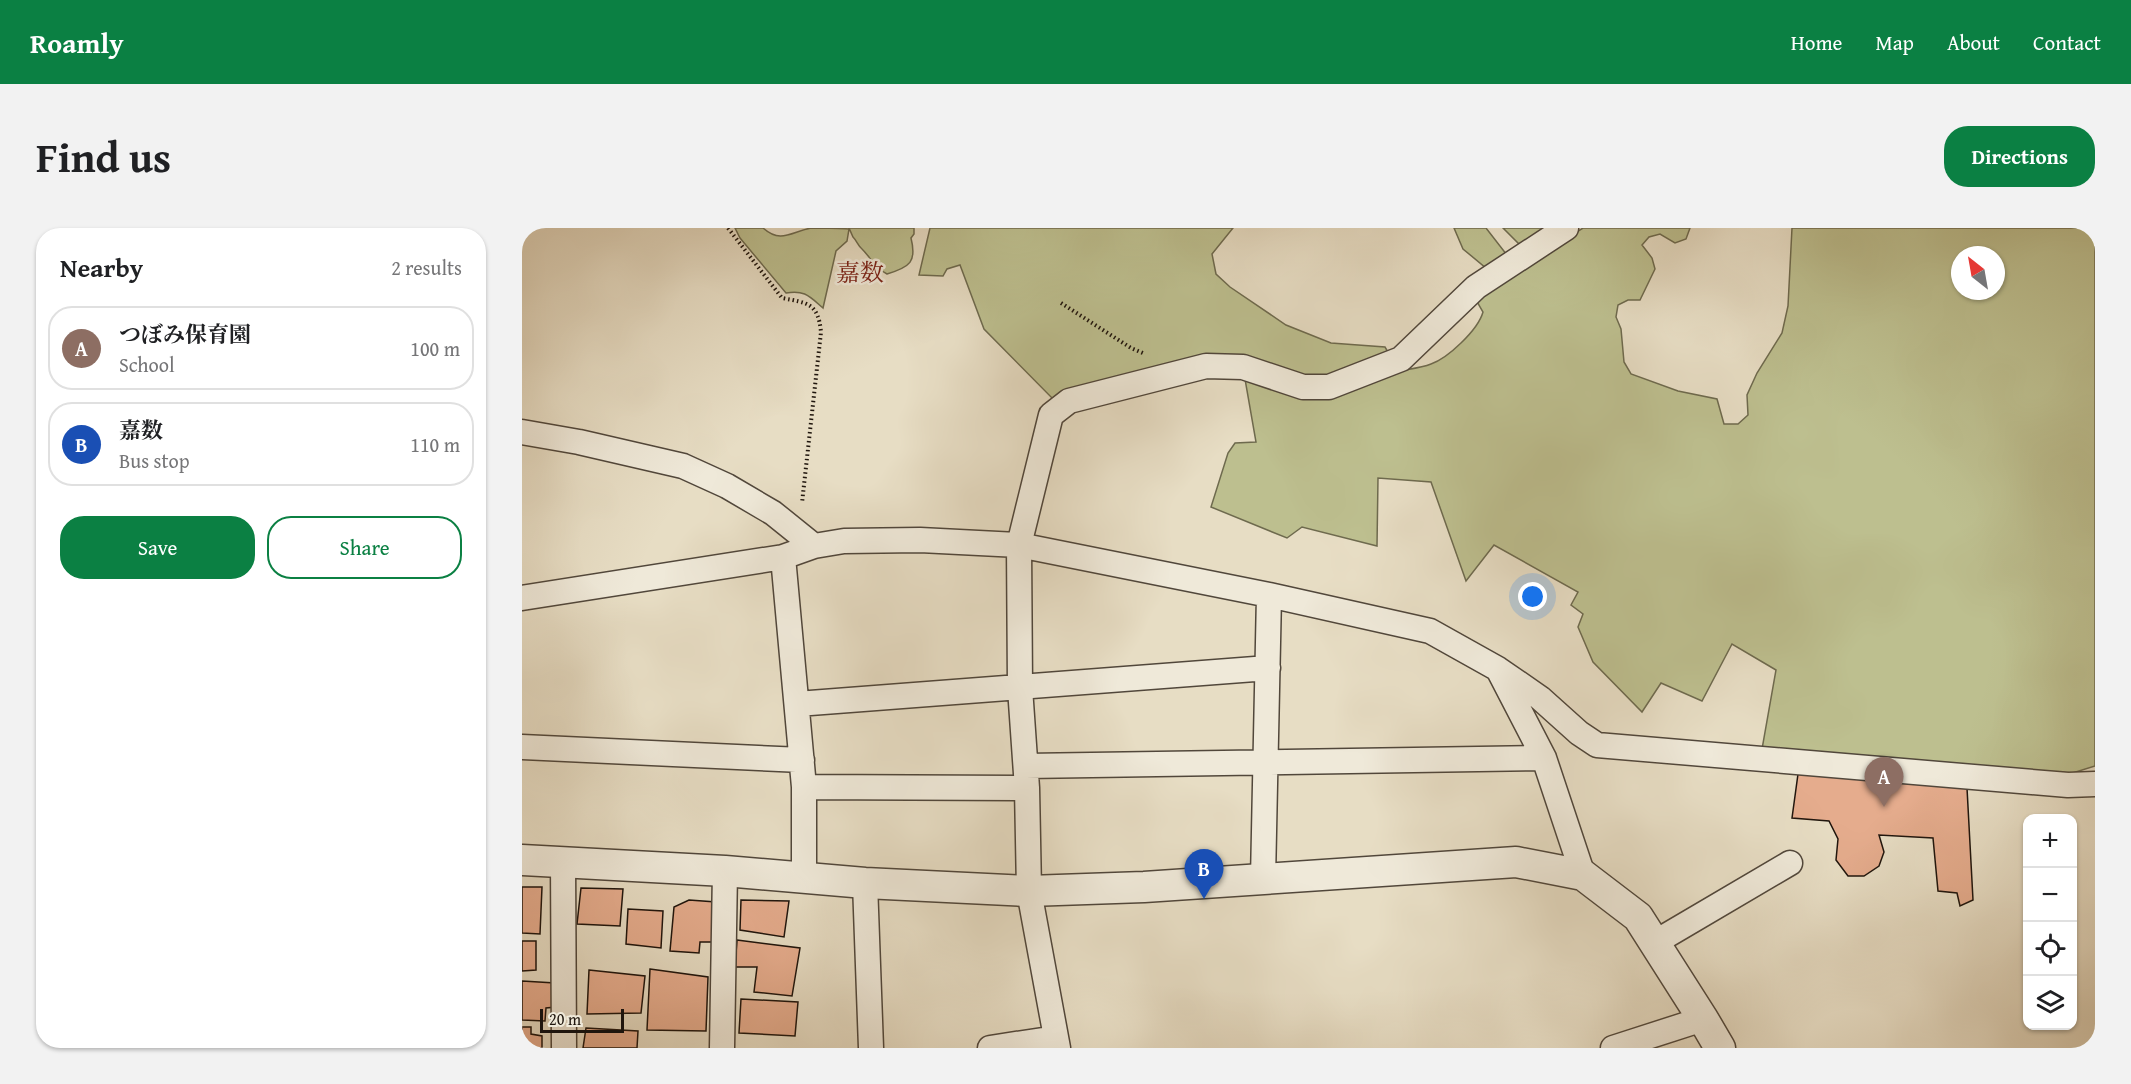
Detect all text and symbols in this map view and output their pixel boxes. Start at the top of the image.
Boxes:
text: Roamly [30,22,124,63]
text: Home [1791,27,1842,58]
text: Map [1875,27,1914,58]
text: About [1947,27,2000,58]
text: Contact [2033,27,2101,58]
text: Find us [36,126,171,187]
button: Directions [1944,126,2095,187]
north arrow [1951,246,2005,300]
text: Nearby [60,248,143,287]
text: 2 results [391,253,462,282]
district label: 嘉数 [836,255,884,290]
text: つぼみ保育園 [119,318,251,350]
text: A [75,334,88,363]
text: 100 m [410,334,460,363]
text: School [119,350,175,379]
text: 嘉数 [119,414,163,446]
text: B [75,430,88,459]
text: 110 m [410,430,460,459]
text: Bus stop [119,446,190,475]
button: Save [60,516,255,579]
button: Share [267,516,462,579]
your location [1518,582,1547,611]
pin: A [1864,758,1904,807]
map controls [2023,814,2077,1030]
button: + [2023,814,2077,868]
pin: B [1184,850,1224,899]
button: − [2023,868,2077,922]
button: locate [2023,922,2077,976]
button: layers [2023,976,2077,1030]
scale bar [540,1006,624,1034]
text: 20 m [549,1007,581,1031]

